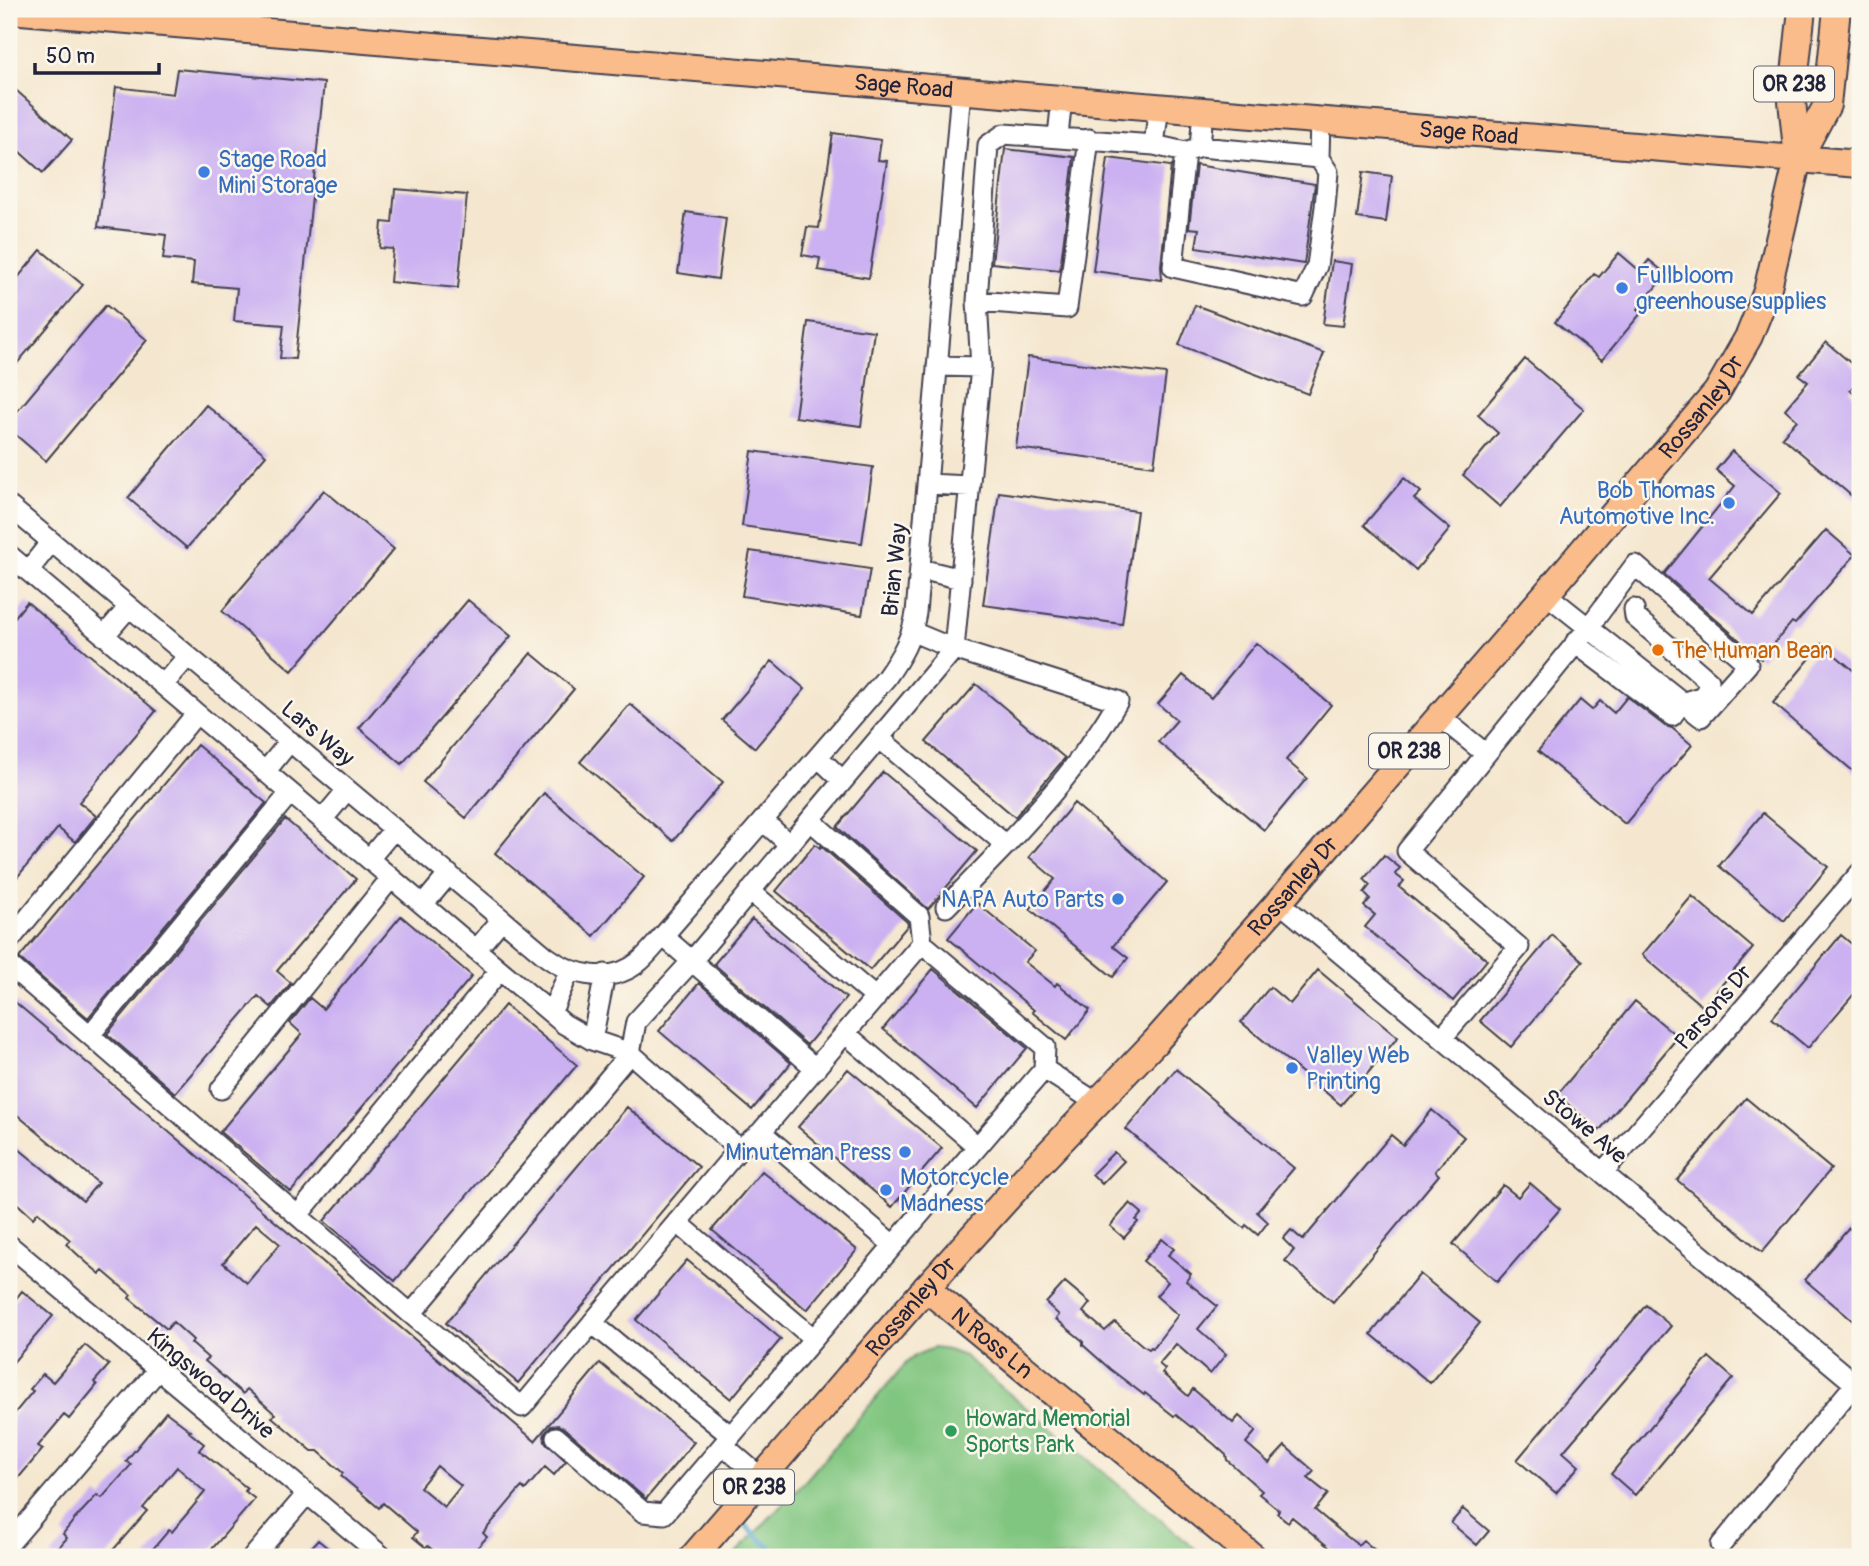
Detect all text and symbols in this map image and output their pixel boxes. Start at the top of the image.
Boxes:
scale bar [35,32,159,76]
text: 50 m [46,43,95,70]
road number: OR 238 [1754,66,1834,102]
street label: Sage Road [853,68,955,105]
street label: Sage Road [1418,114,1520,151]
place label: Stage Road Mini Storage [218,145,338,200]
marker: Stage Road Mini Storage [196,164,212,180]
place label: Fullbloom greenhouse supplies [1636,261,1826,316]
marker: Fullbloom greenhouse supplies [1614,280,1630,296]
street label: Rossanley Dr [1653,350,1750,465]
place label: Bob Thomas Automotive Inc. [1559,476,1715,531]
marker: Bob Thomas Automotive Inc. [1721,495,1737,511]
street label: Brian Way [875,522,914,618]
place label: The Human Bean [1672,636,1833,665]
marker: The Human Bean [1650,642,1666,658]
street label: Lars Way [275,694,361,773]
road number: OR 238 [1369,734,1449,768]
street label: Rossanley Dr [1241,830,1345,942]
place label: NAPA Auto Parts [941,885,1104,914]
marker: NAPA Auto Parts [1110,891,1126,907]
street label: Parsons Dr [1668,959,1758,1056]
place label: Valley Web Printing [1306,1041,1410,1096]
marker: Valley Web Printing [1284,1060,1300,1076]
street label: Stowe Ave [1536,1083,1634,1171]
place label: Minuteman Press [725,1138,891,1167]
marker: Minuteman Press [897,1144,913,1160]
place label: Motorcycle Madness [900,1163,1009,1218]
marker: Motorcycle Madness [878,1182,894,1198]
street label: Rossanley Dr [859,1250,963,1363]
street label: N Ross Ln [945,1301,1039,1385]
street label: Kingswood Drive [141,1321,281,1446]
place label: Howard Memorial Sports Park [965,1404,1131,1459]
marker: Howard Memorial Sports Park [943,1423,959,1439]
road number: OR 238 [714,1470,794,1504]

